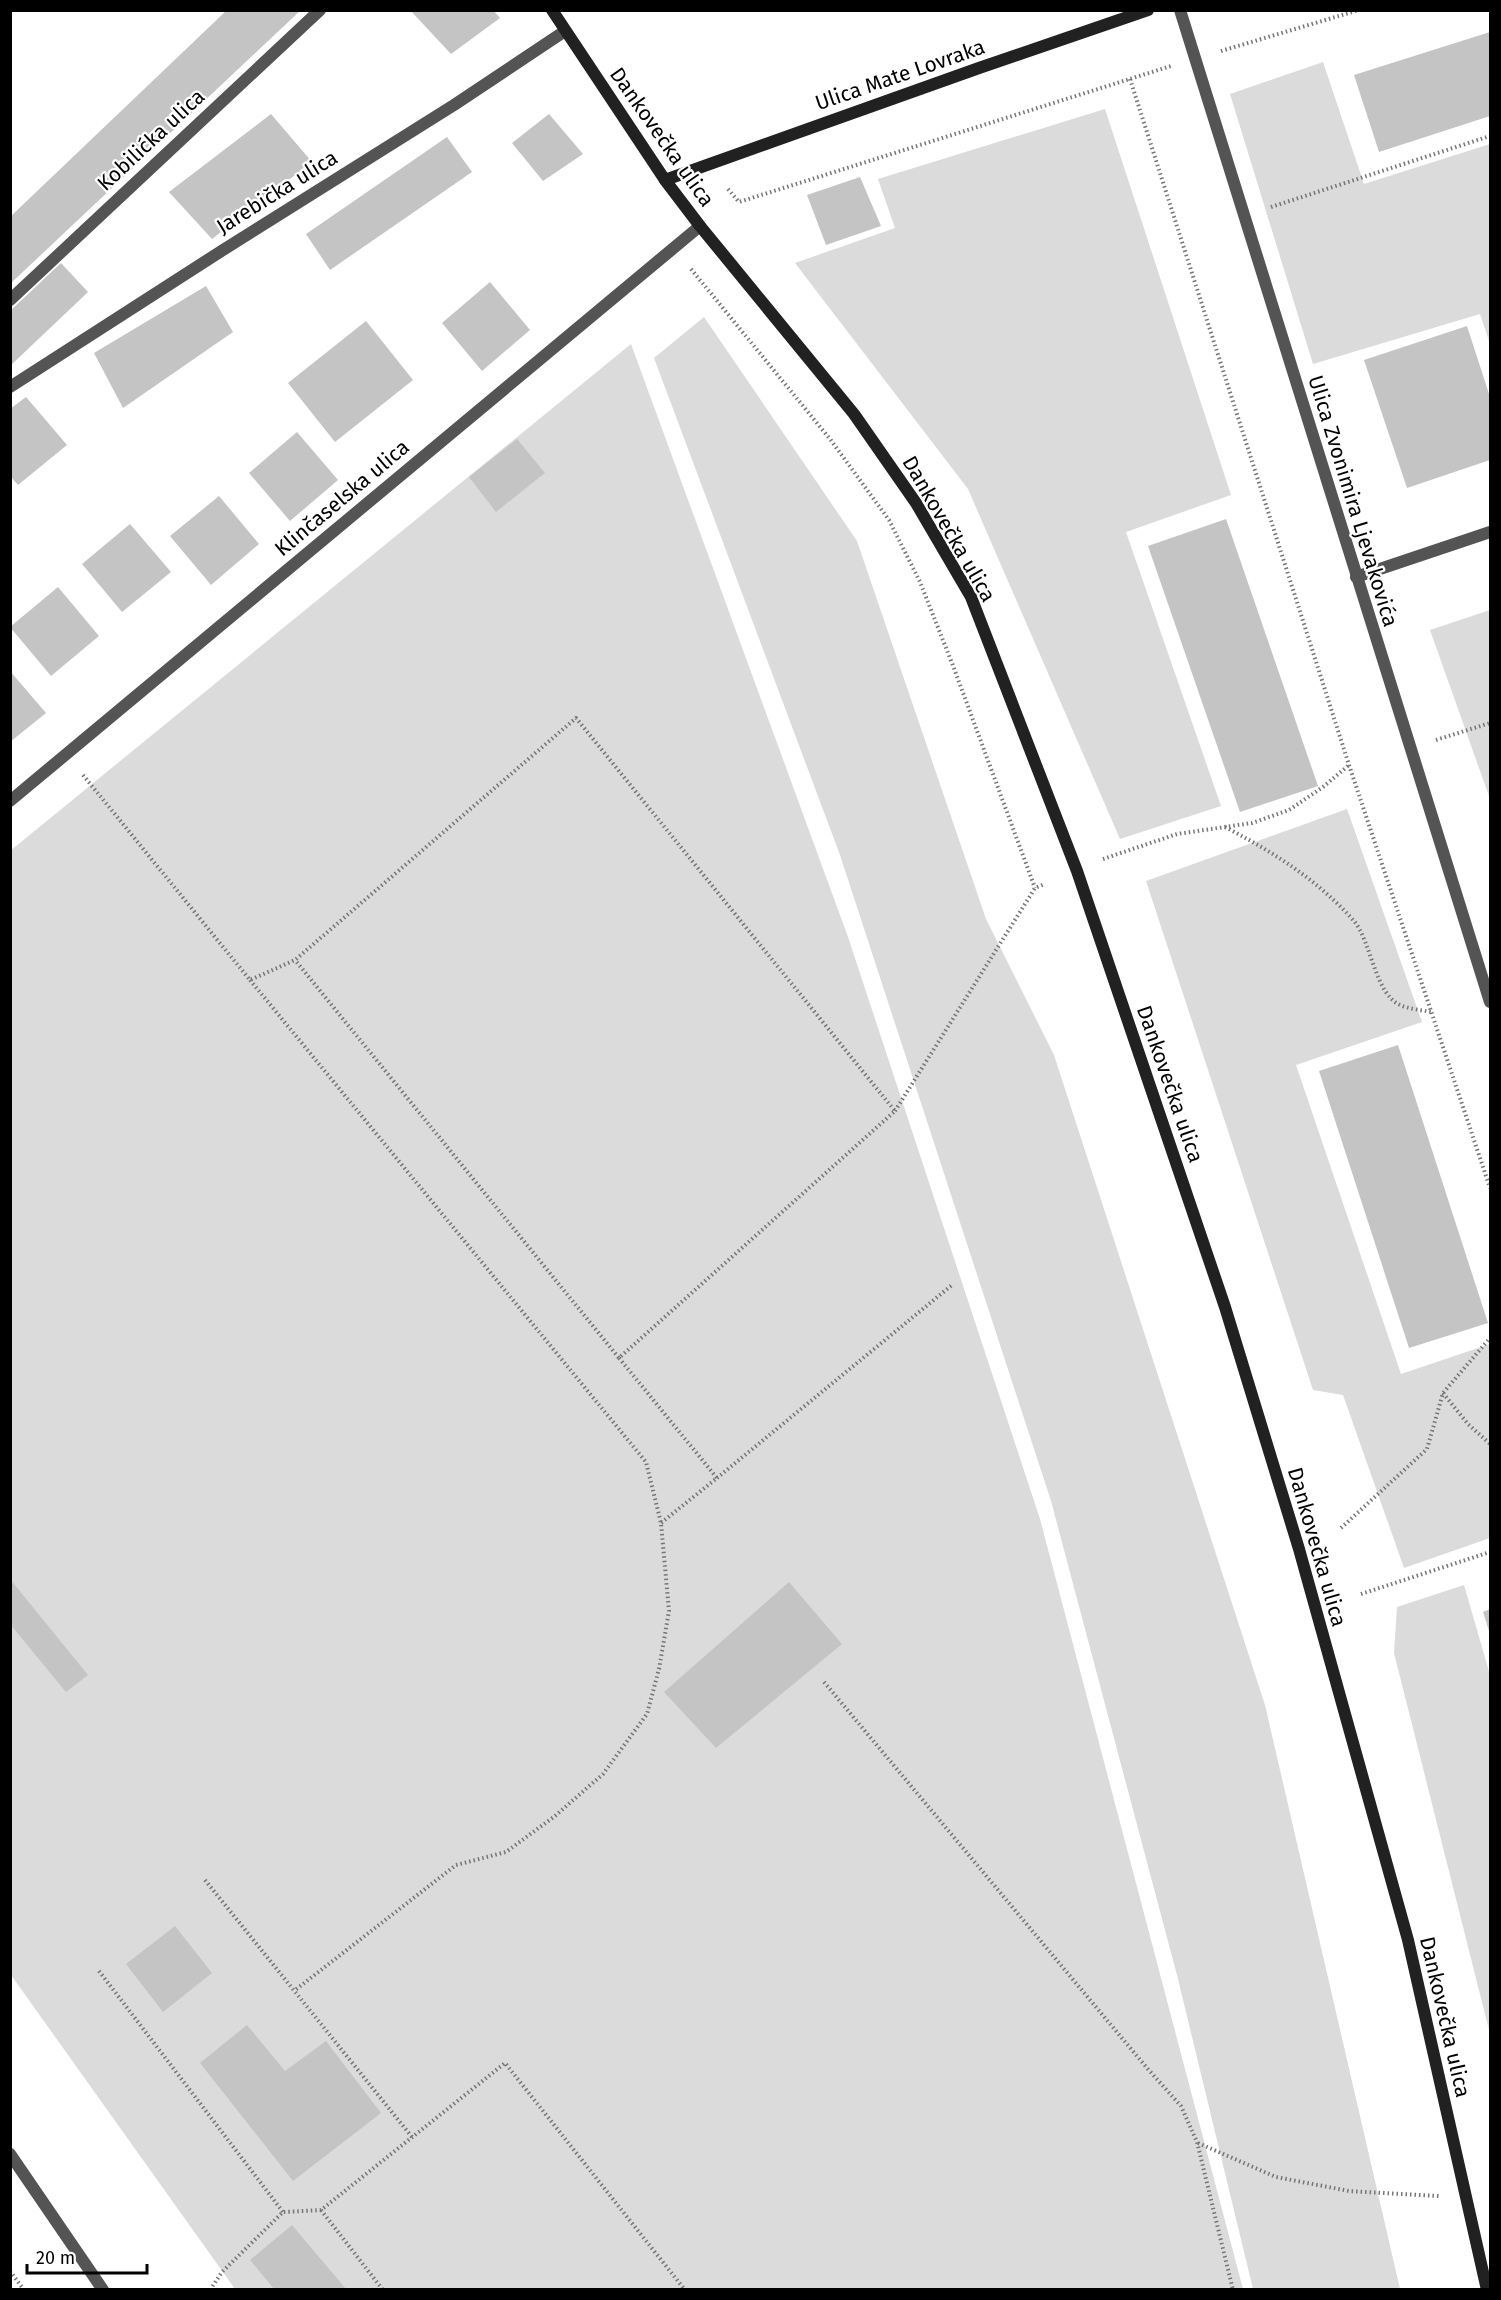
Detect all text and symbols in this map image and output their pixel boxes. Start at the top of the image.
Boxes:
street label: Ulica Mate Lovraka [812,34,988,116]
street label: Dankovečka ulica [604,62,720,212]
street label: Kobilićka ulica [92,83,210,197]
street label: Jarebička ulica [212,144,342,240]
street label: Ulica Zvonimira Ljevakovića [1302,372,1404,630]
street label: Klinčaselska ulica [269,434,415,562]
street label: Dankovečka ulica [897,451,1001,607]
street label: Dankovečka ulica [1131,1002,1209,1166]
street label: Dankovečka ulica [1282,1464,1352,1630]
street label: Dankovečka ulica [1414,1934,1476,2100]
scale bar [27,2237,147,2275]
text: 20 m [36,2247,75,2269]

